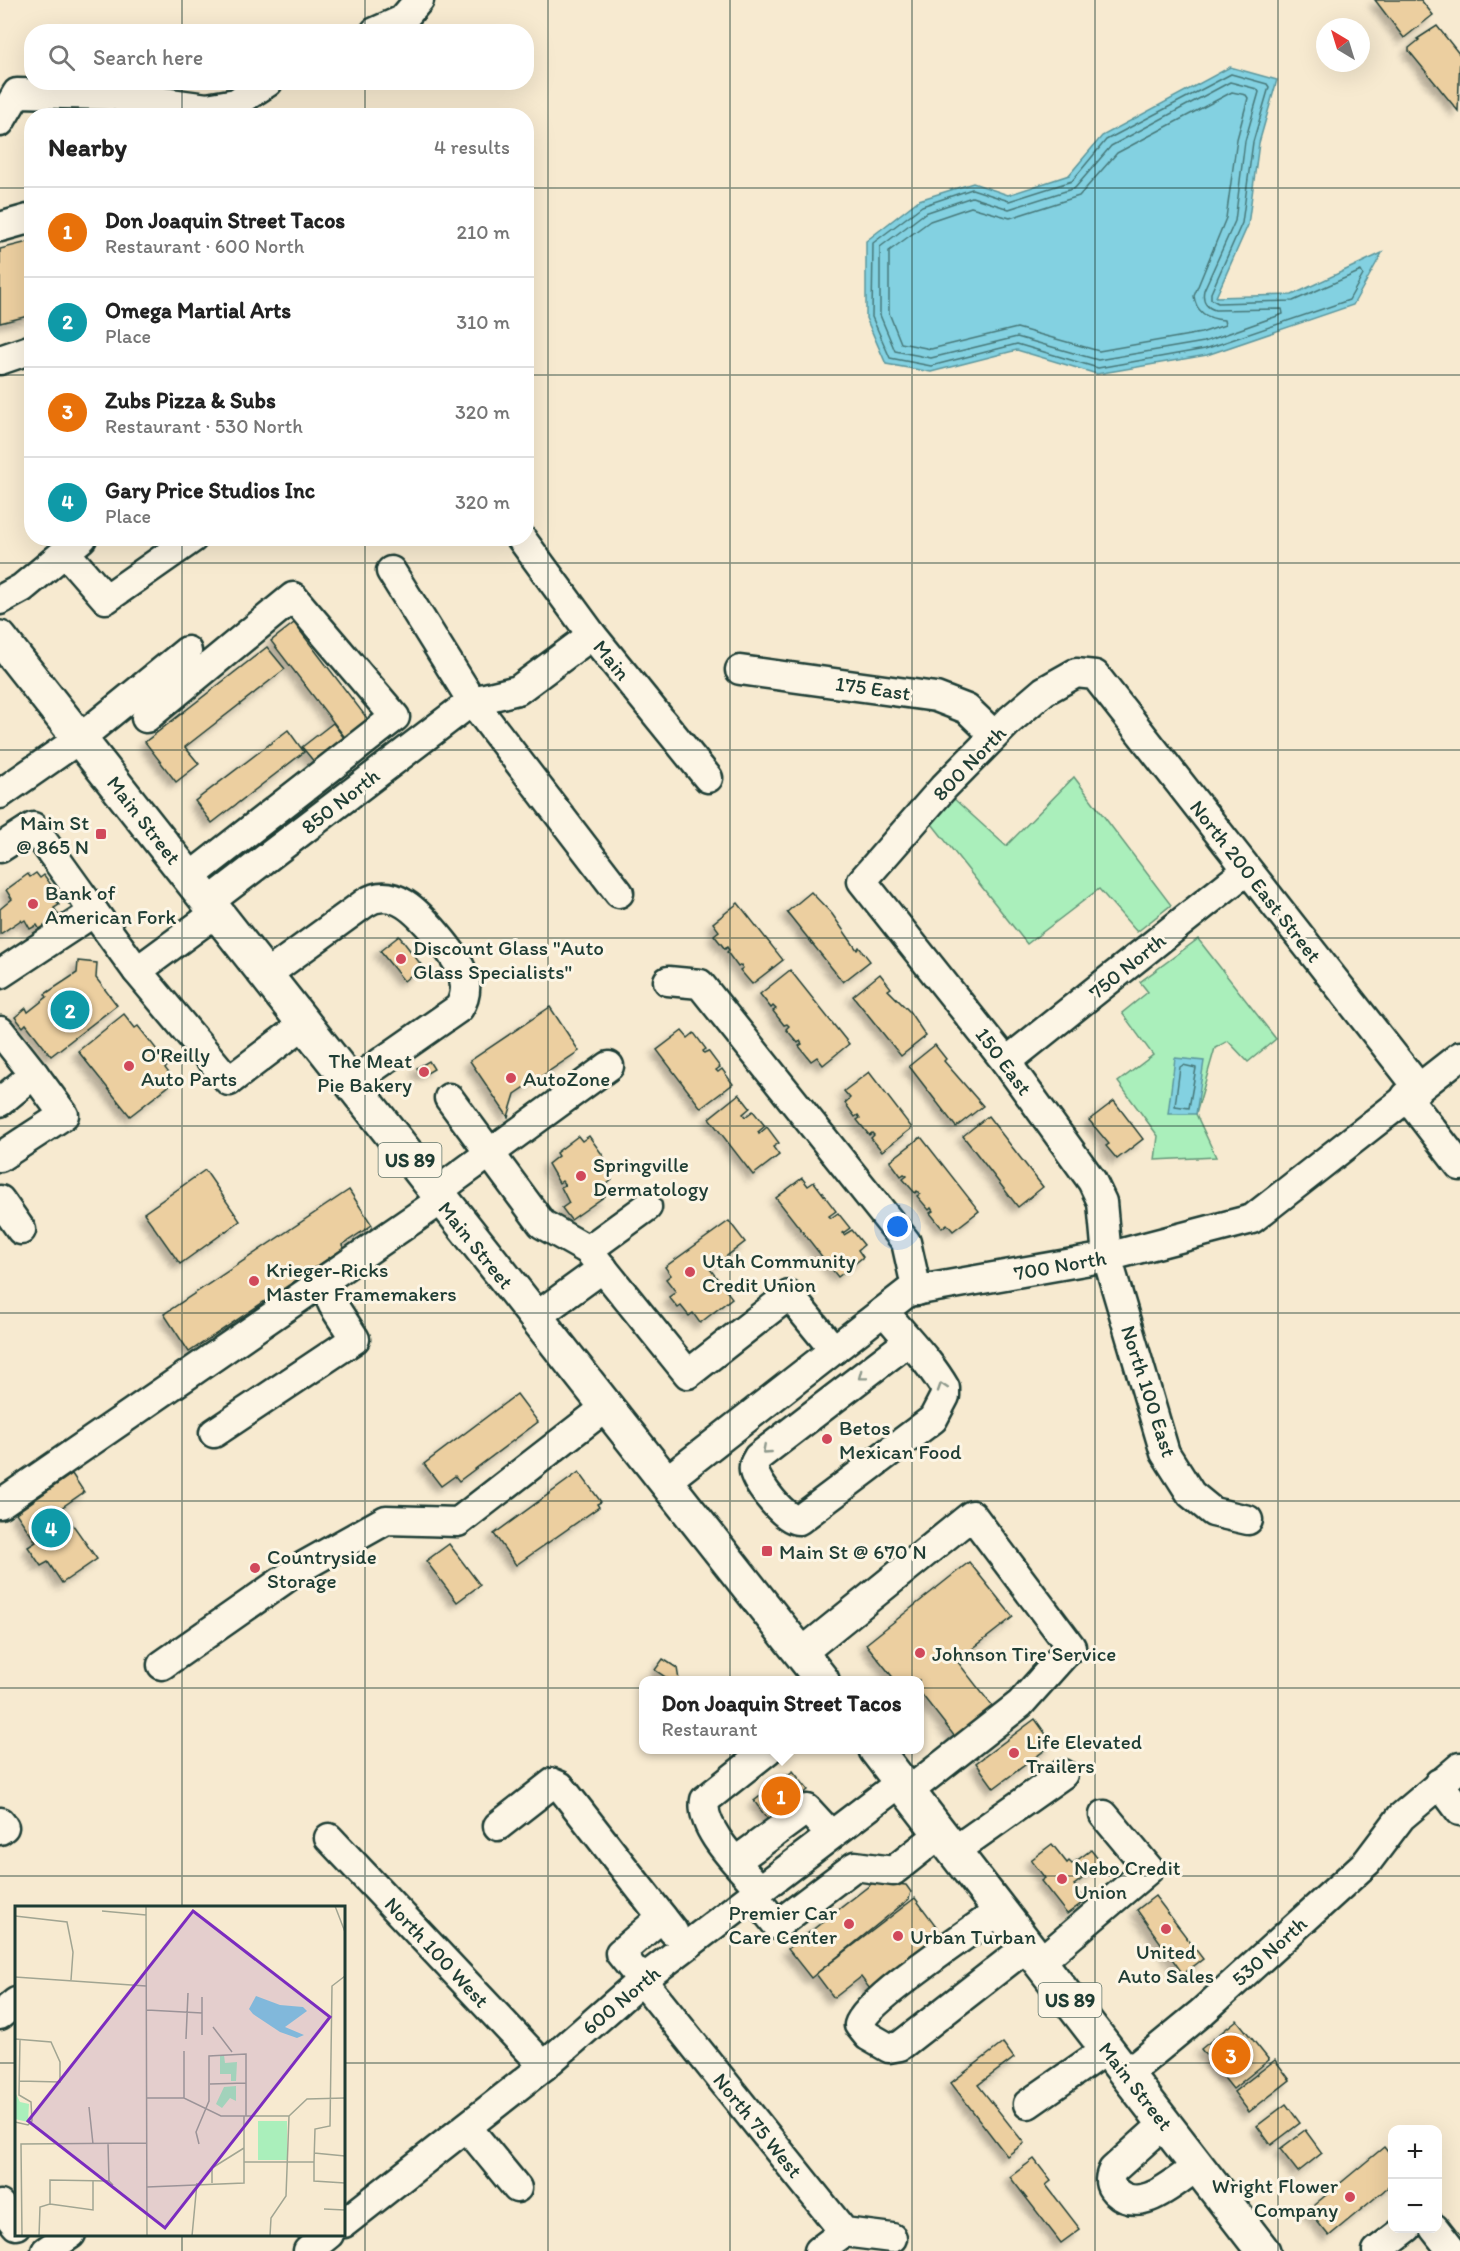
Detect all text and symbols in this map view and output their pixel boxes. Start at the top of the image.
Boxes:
north arrow [1316,18,1370,72]
search box [24,24,534,90]
icon: search [45,41,78,74]
text: Search here [93,44,203,71]
text: Nearby [48,131,127,163]
text: 4 results [434,135,510,159]
text: Don Joaquin Street Tacos [105,207,345,234]
text: 1 [63,220,72,244]
text: 210 m [457,220,510,244]
text: Restaurant · 600 North [105,234,304,258]
text: Omega Martial Arts [105,297,291,324]
text: 2 [62,310,73,334]
text: 310 m [456,310,510,334]
text: Place [105,324,151,348]
text: Zubs Pizza & Subs [105,387,276,414]
text: 3 [62,400,73,424]
text: 320 m [455,400,510,424]
text: Restaurant · 530 North [105,414,303,438]
text: Gary Price Studios Inc [105,477,315,504]
text: 4 [61,490,74,514]
text: 320 m [455,490,510,514]
text: Place [105,504,151,528]
street label: Main [588,635,636,685]
street label: 175 East [834,670,912,706]
street label: 800 North [927,720,1011,806]
street label: 850 North [296,763,384,839]
street label: Main Street [102,771,186,869]
street label: North 200 East Street [1185,795,1327,967]
place label: Main St @ 865 N [16,810,89,859]
marker: Main St @ 865 N [94,827,108,841]
place label: Bank of American Fork [45,880,177,929]
marker: Bank of American Fork [26,897,40,911]
street label: 750 North [1084,928,1170,1004]
place label: Discount Glass "Auto Glass Specialists" [413,935,604,984]
marker: Discount Glass "Auto Glass Specialists" [394,952,408,966]
pin: 2 [50,988,90,1032]
street label: 150 East [970,1022,1038,1100]
place label: O'Reilly Auto Parts [141,1042,237,1091]
place label: The Meat Pie Bakery [317,1048,412,1097]
marker: O'Reilly Auto Parts [122,1059,136,1073]
marker: The Meat Pie Bakery [417,1065,431,1079]
place label: AutoZone [523,1066,610,1091]
marker: AutoZone [504,1071,518,1085]
road number: US 89 [378,1143,442,1177]
place label: Springville Dermatology [593,1152,708,1201]
marker: Springville Dermatology [574,1169,588,1183]
street label: Main Street [433,1196,519,1294]
your location [883,1212,912,1241]
street label: 700 North [1012,1245,1108,1285]
place label: Utah Community Credit Union [702,1248,856,1297]
place label: Krieger-Ricks Master Framemakers [266,1257,457,1306]
marker: Utah Community Credit Union [683,1265,697,1279]
marker: Krieger-Ricks Master Framemakers [247,1274,261,1288]
street label: North 100 East [1116,1322,1182,1460]
one-way arrow [858,1369,869,1380]
one-way arrow [937,1382,949,1392]
place label: Betos Mexican Food [839,1415,962,1464]
marker: Betos Mexican Food [820,1432,834,1446]
one-way arrow [762,1443,773,1454]
pin: 4 [32,1506,70,1550]
place label: Main St @ 670 N [779,1539,927,1564]
place label: Countryside Storage [267,1544,377,1593]
marker: Main St @ 670 N [760,1544,774,1558]
marker: Countryside Storage [248,1561,262,1575]
place label: Johnson Tire Service [932,1641,1116,1666]
marker: Johnson Tire Service [913,1646,927,1660]
popup [639,1676,924,1754]
text: Don Joaquin Street Tacos [661,1690,902,1717]
text: Restaurant [661,1717,757,1741]
place label: Life Elevated Trailers [1026,1729,1142,1778]
marker: Life Elevated Trailers [1007,1746,1021,1760]
pin: 1 [762,1774,800,1818]
place label: Nebo Credit Union [1074,1855,1181,1904]
marker: Nebo Credit Union [1055,1872,1069,1886]
street label: North 100 West [380,1892,495,2012]
place label: Premier Car Care Center [728,1900,838,1949]
inset map [15,1906,345,2236]
street label: 530 North [1226,1911,1312,1991]
marker: Premier Car Care Center [842,1917,856,1931]
marker: United Auto Sales [1159,1922,1173,1936]
place label: Urban Turban [910,1924,1036,1949]
marker: Urban Turban [891,1929,905,1943]
place label: United Auto Sales [1118,1939,1214,1988]
street label: 600 North [577,1960,665,2040]
road number: US 89 [1038,1983,1102,2017]
pin: 3 [1212,2032,1250,2078]
street label: Main Street [1094,2037,1178,2135]
street label: North 75 West [708,2068,808,2183]
map controls [1388,2125,1442,2233]
button: + [1388,2125,1442,2179]
place label: Wright Flower Company [1212,2173,1339,2222]
button: − [1388,2179,1442,2233]
marker: Wright Flower Company [1343,2190,1357,2204]

